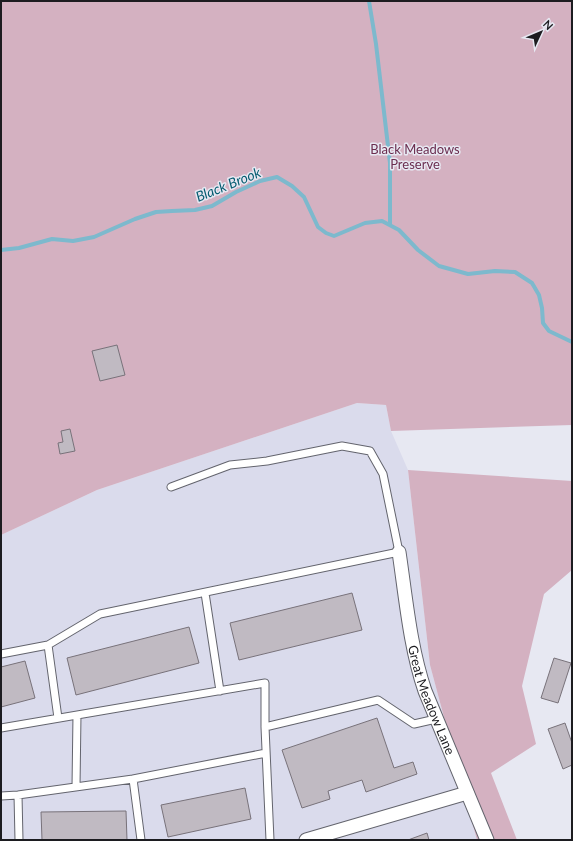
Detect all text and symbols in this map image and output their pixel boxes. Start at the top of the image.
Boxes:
north arrow [521,12,561,52]
text: N [541,17,556,32]
park label: Black Meadows Preserve [370,141,460,172]
water label: Black Brook [193,163,263,205]
street label: Great Meadow Lane [405,644,459,757]

